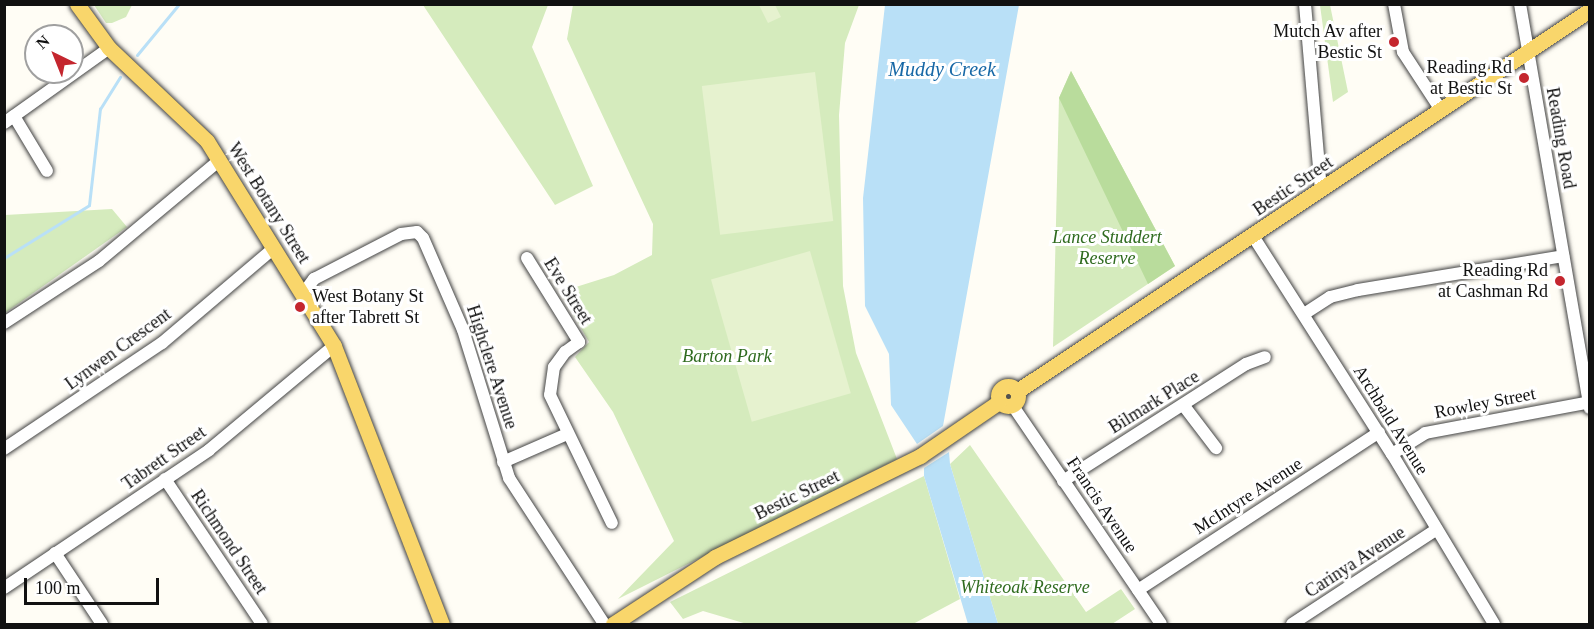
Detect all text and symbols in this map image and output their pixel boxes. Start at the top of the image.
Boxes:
place label: Mutch Av after Bestic St [1272,21,1382,63]
north arrow [24,24,84,84]
text: N [33,32,53,52]
marker: Mutch Av after Bestic St [1387,35,1401,49]
water label: Muddy Creek [888,57,996,81]
place label: Reading Rd at Bestic St [1427,57,1512,100]
marker: Reading Rd at Bestic St [1517,71,1531,85]
street label: Reading Road [1541,86,1581,190]
street label: West Botany Street [223,139,315,267]
street label: Bestic Street [1249,151,1337,221]
park label: Lance Studdert Reserve [1052,227,1162,270]
street label: Eve Street [539,254,597,328]
place label: Reading Rd at Cashman Rd [1438,260,1548,302]
marker: Reading Rd at Cashman Rd [1553,274,1567,288]
place label: West Botany St after Tabrett St [312,286,424,328]
marker: West Botany St after Tabrett St [293,300,307,314]
street label: Highclere Avenue [462,302,522,432]
street label: Lynwen Crescent [61,303,175,395]
park label: Barton Park [682,345,772,367]
street label: Archbald Avenue [1348,361,1434,479]
street label: Bilmark Place [1105,366,1203,438]
street label: Rowley Street [1433,383,1537,423]
street label: Tabrett Street [118,421,210,495]
street label: Francis Avenue [1062,452,1142,558]
street label: McIntyre Avenue [1189,453,1307,539]
street label: Bestic Street [751,465,843,525]
street label: Richmond Street [186,486,272,598]
street label: Carinya Avenue [1300,521,1410,603]
scale bar [27,566,162,604]
park label: Whiteoak Reserve [960,576,1090,598]
text: 100 m [35,578,81,598]

